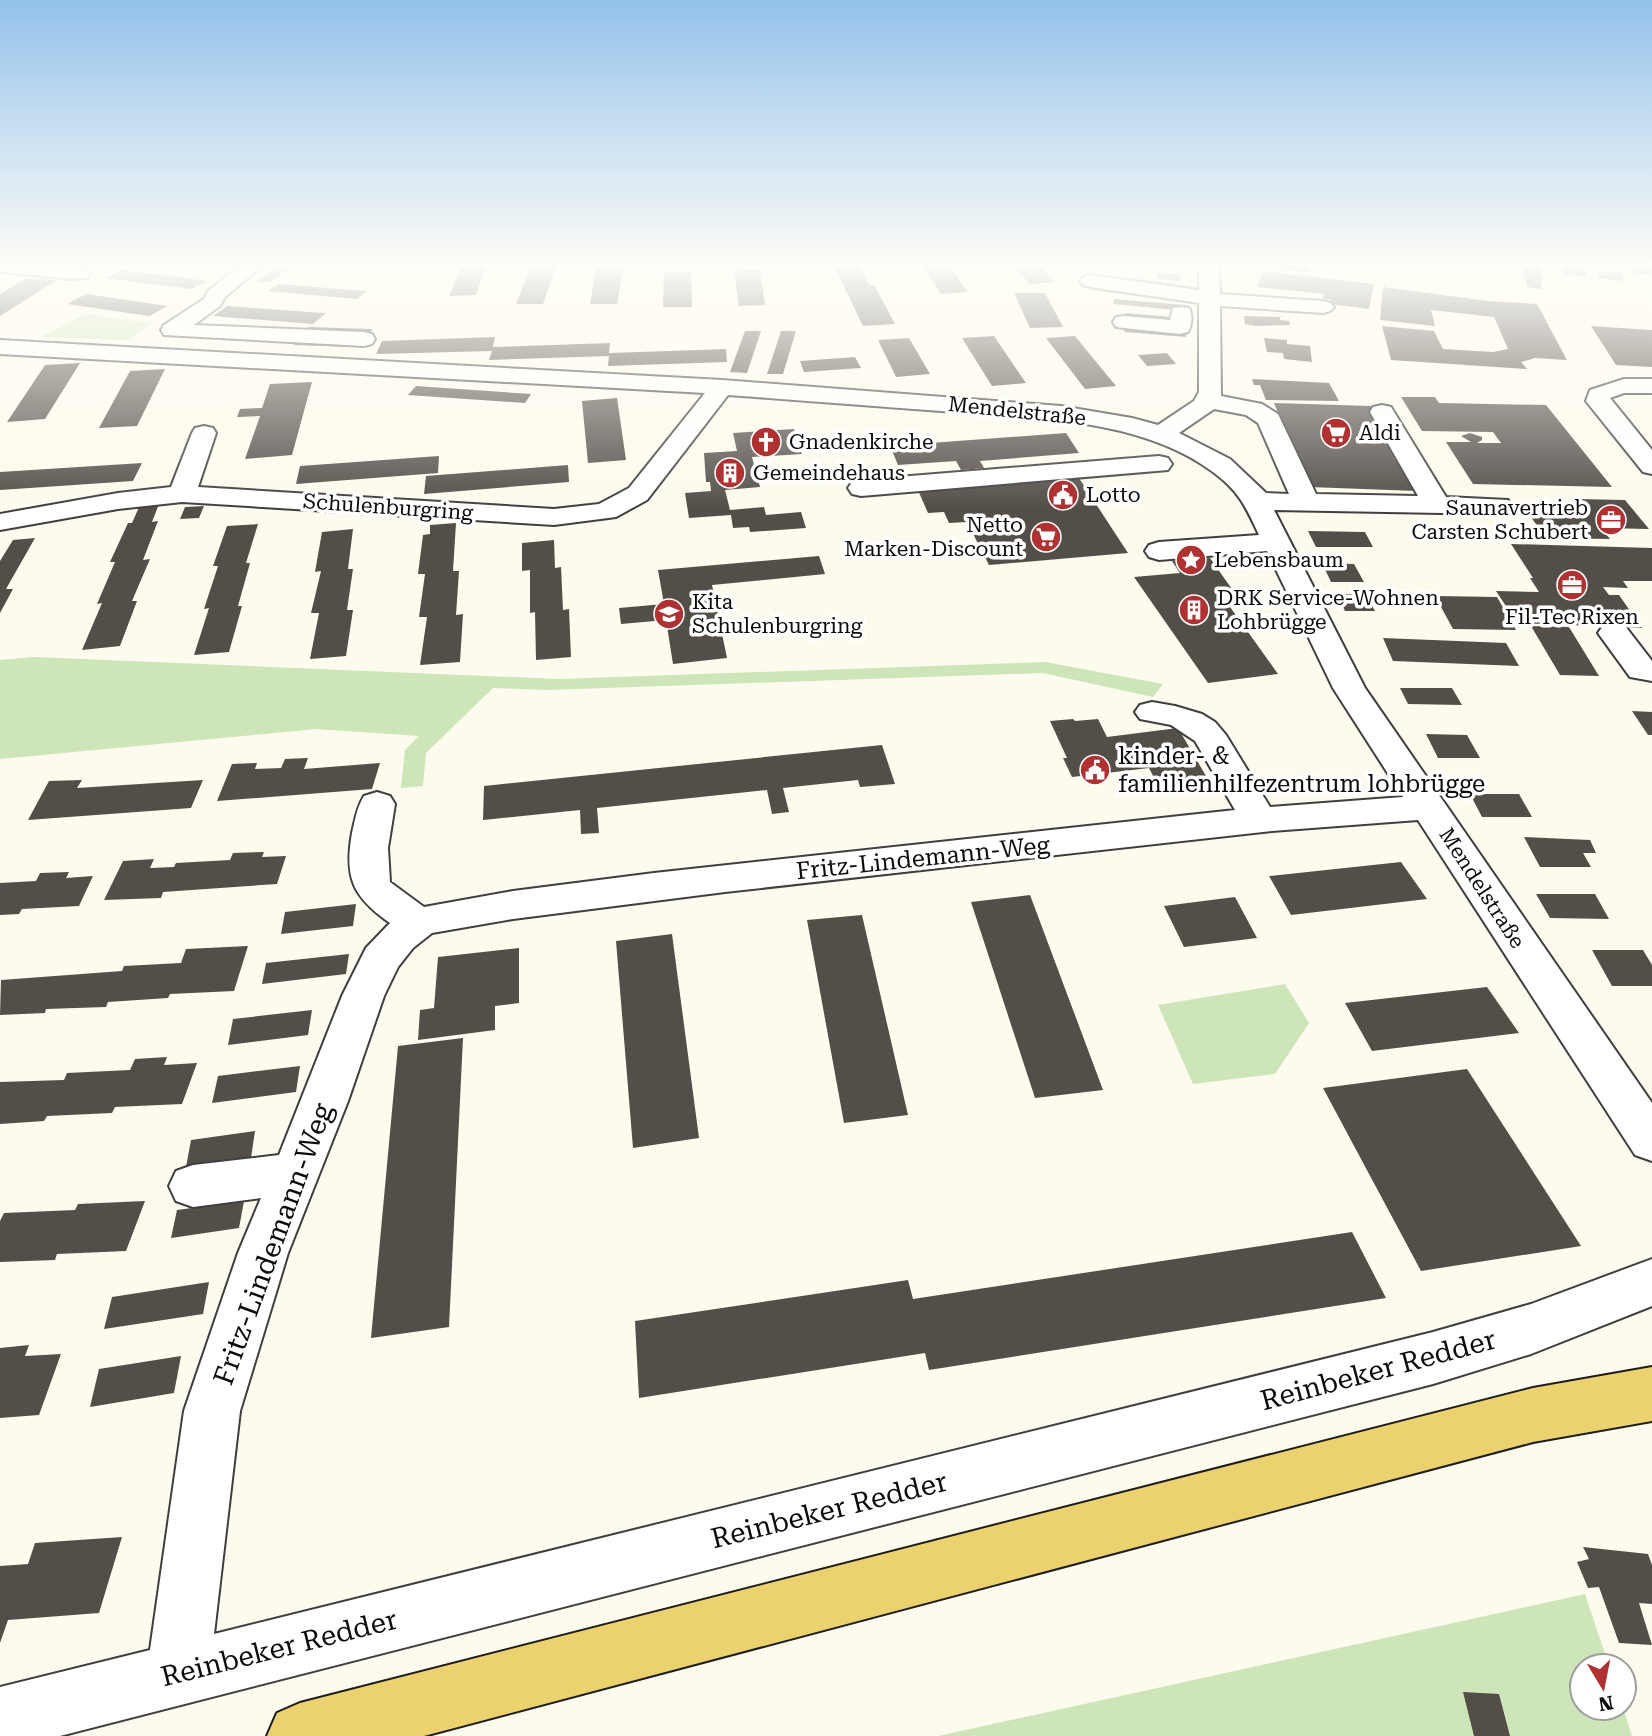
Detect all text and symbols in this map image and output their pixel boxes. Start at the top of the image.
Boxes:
street label: Mendelstraße [947,392,1087,430]
supermarket icon: Aldi [1319,416,1353,450]
place label: Aldi [1359,421,1401,445]
church icon: Gnadenkirche [749,425,783,459]
place label: Gnadenkirche [789,430,934,454]
building icon: Gemeindehaus [713,456,747,490]
place label: Gemeindehaus [753,461,905,485]
public building icon: Lotto [1046,478,1080,512]
place label: Lotto [1086,483,1141,507]
street label: Schulenburgring [302,489,474,525]
place label: Saunavertrieb Carsten Schubert [1411,496,1588,544]
office icon: Saunavertrieb Carsten Schubert [1594,503,1628,537]
place label: Netto Marken-Discount [844,513,1023,561]
supermarket icon: Netto Marken-Discount [1029,520,1063,554]
place icon: Lebensbaum [1174,543,1208,577]
place label: Lebensbaum [1214,548,1344,572]
office icon: Fil-Tec Rixen [1555,568,1589,602]
place label: DRK Service-Wohnen Lohbrügge [1217,586,1439,634]
place label: Kita Schulenburgring [692,590,863,638]
building icon: DRK Service-Wohnen Lohbrügge [1177,593,1211,627]
school or university icon: Kita Schulenburgring [652,597,686,631]
place label: Fil-Tec Rixen [1505,605,1639,629]
place label: kinder- & familienhilfezentrum lohbrügge [1118,742,1485,798]
public building icon: kinder- & familienhilfezentrum lohbrügge [1078,753,1112,787]
street label: Mendelstraße [1434,823,1530,953]
street label: Fritz-Lindemann-Weg [795,831,1052,885]
street label: Fritz-Lindemann-Weg [207,1098,339,1389]
street label: Reinbeker Redder [1257,1323,1499,1417]
street label: Reinbeker Redder [707,1465,951,1555]
street label: Reinbeker Redder [157,1603,401,1693]
north arrow [1568,1652,1638,1722]
text: N [1596,1691,1615,1716]

